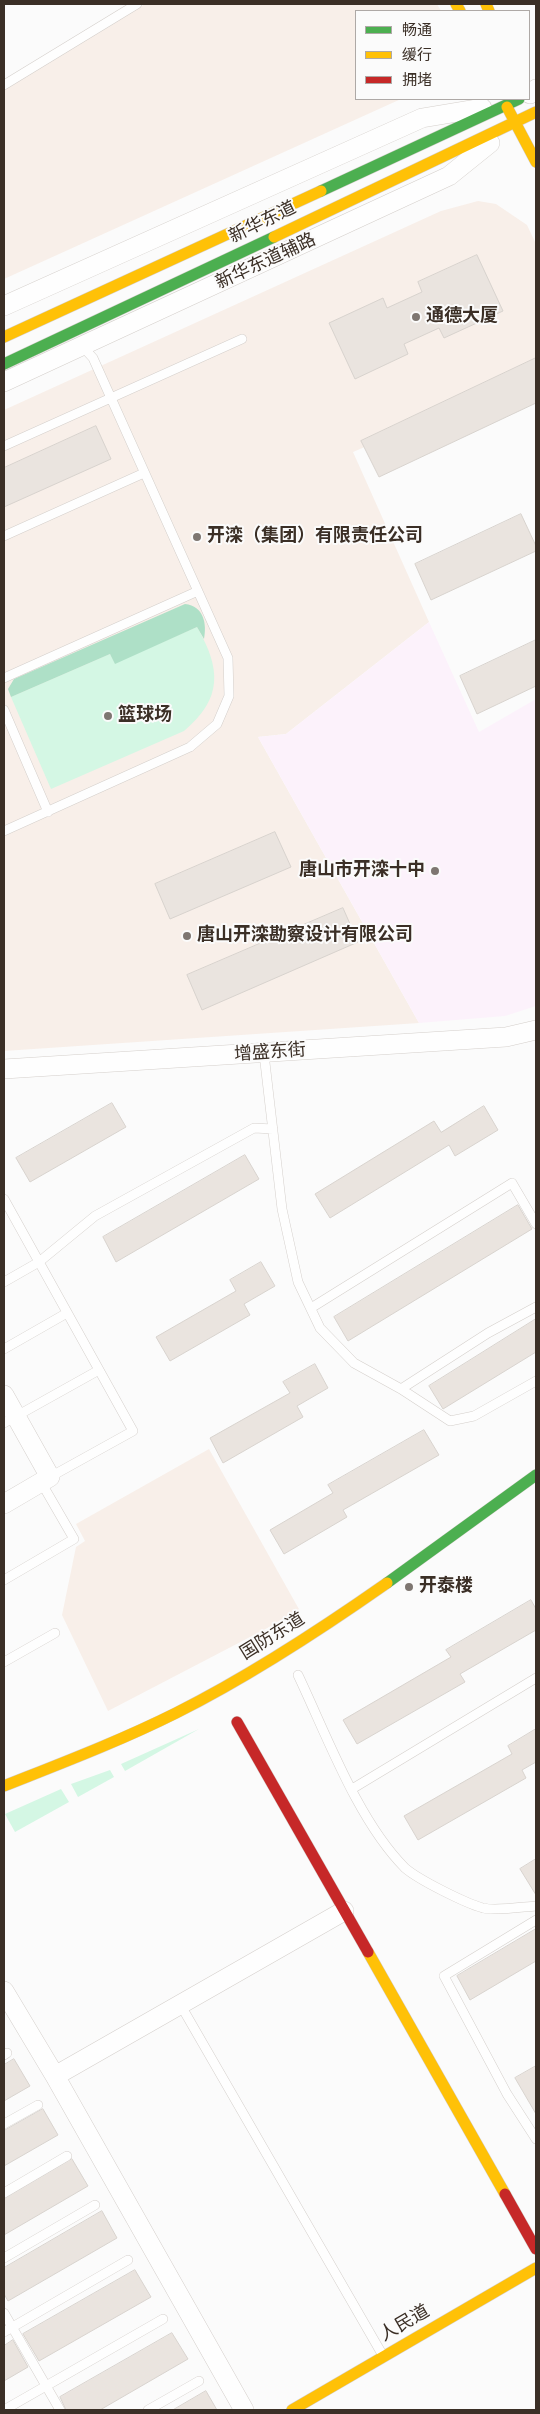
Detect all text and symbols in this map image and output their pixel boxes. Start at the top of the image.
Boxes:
legend [355,10,530,100]
text: 畅通 [402,18,432,41]
text: 缓行 [402,43,432,66]
text: 拥堵 [402,68,432,91]
street label: 新华东道 [226,198,300,248]
street label: 新华东道辅路 [212,229,320,295]
place label: 通德大厦 [426,306,498,328]
marker: 通德大厦 [410,311,422,323]
place label: 开滦（集团）有限责任公司 [207,526,423,548]
marker: 开滦（集团）有限责任公司 [191,531,203,543]
place label: 篮球场 [118,705,172,727]
marker: 篮球场 [102,710,114,722]
place label: 唐山市开滦十中 [299,860,425,882]
marker: 唐山市开滦十中 [429,865,441,877]
place label: 唐山开滦勘察设计有限公司 [197,925,413,947]
marker: 唐山开滦勘察设计有限公司 [181,930,193,942]
street label: 增盛东街 [233,1040,307,1066]
place label: 开泰楼 [419,1576,473,1598]
marker: 开泰楼 [403,1581,415,1593]
street label: 国防东道 [237,1609,309,1665]
street label: 人民道 [376,2301,434,2347]

